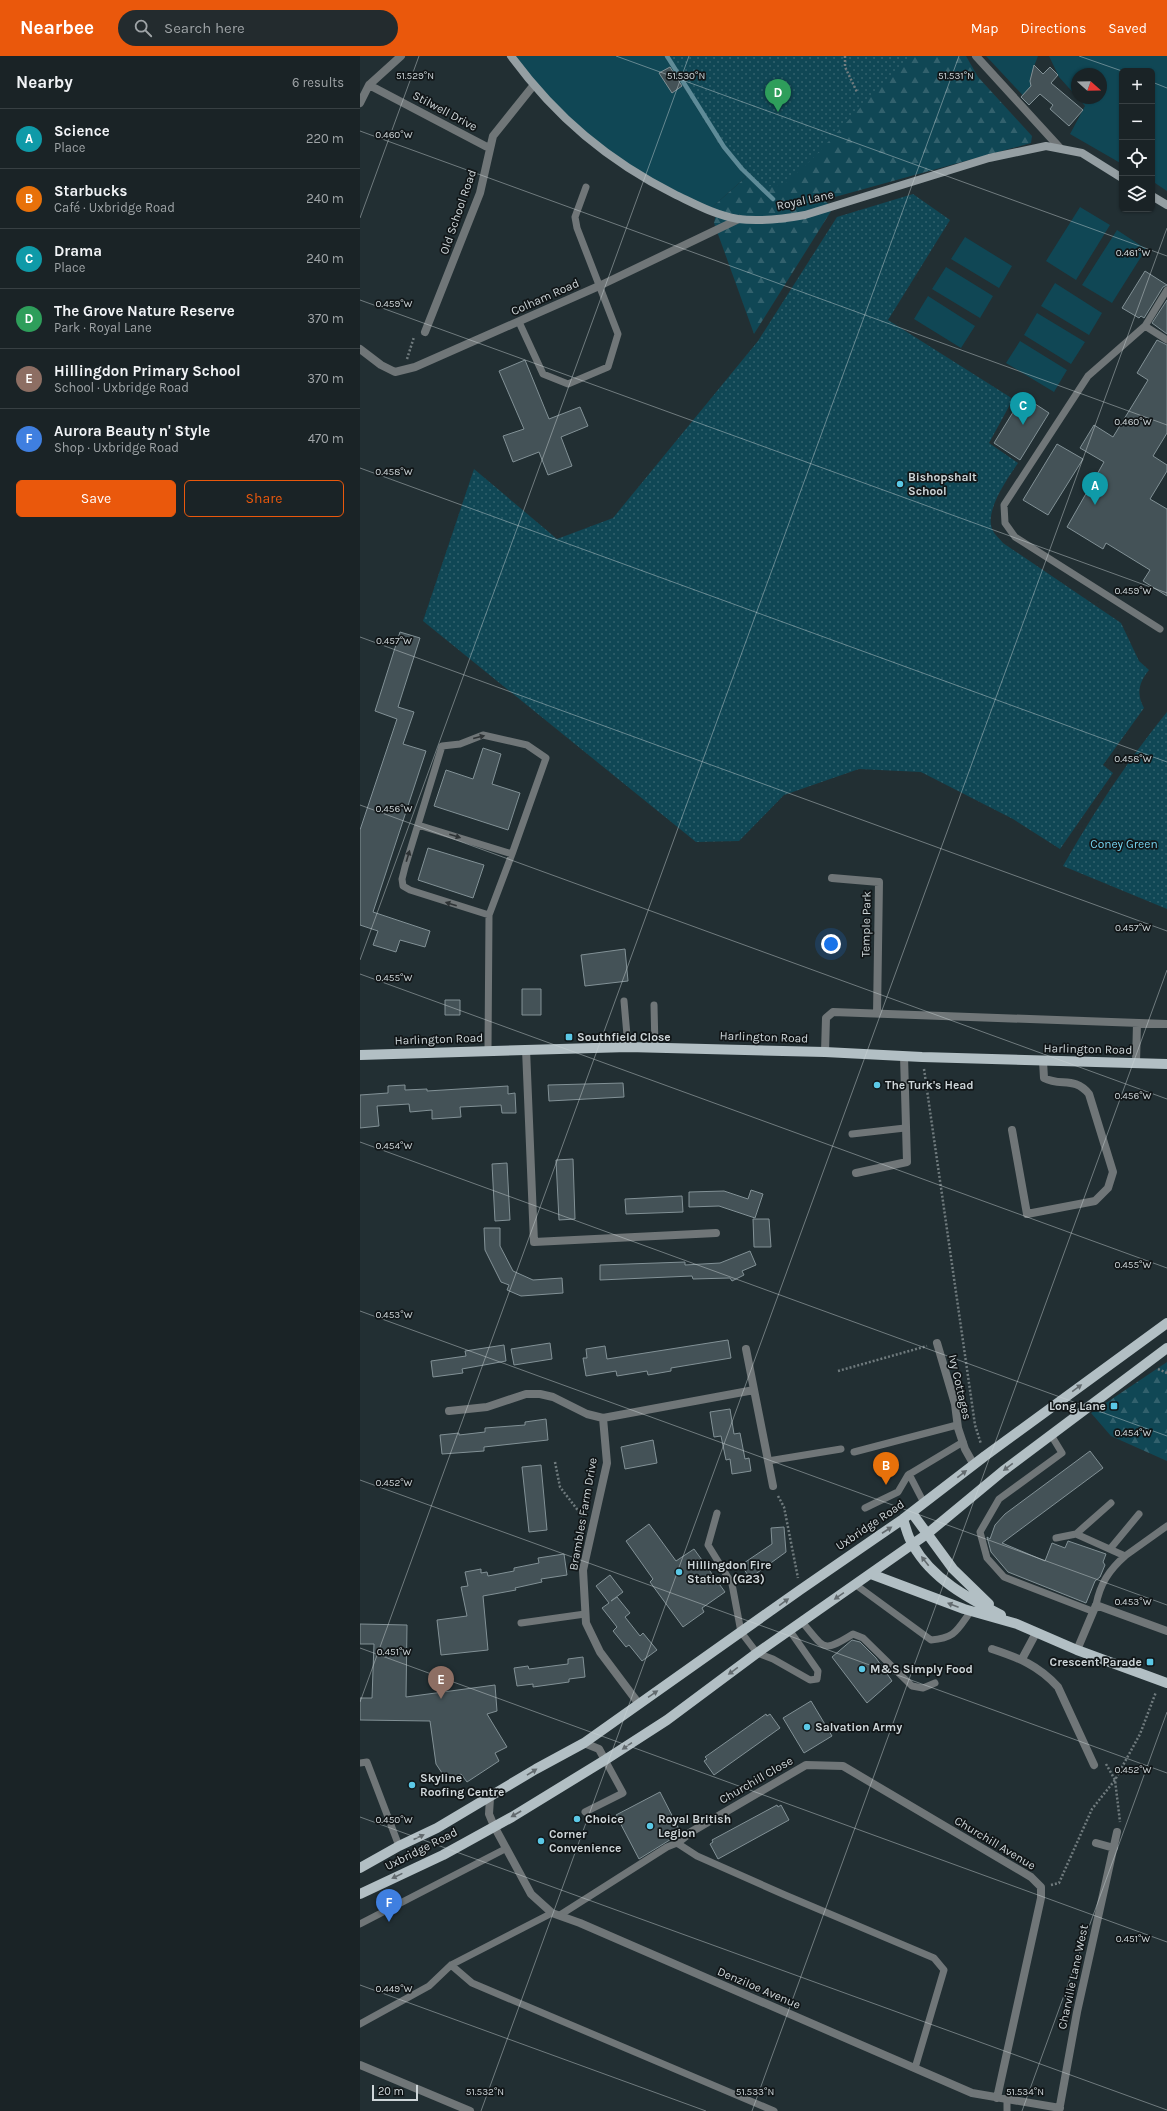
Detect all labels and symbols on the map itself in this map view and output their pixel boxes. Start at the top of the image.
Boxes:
north arrow [1071,68,1107,104]
text: 51.529°N [396,70,434,82]
text: 51.530°N [667,70,705,82]
text: 51.531°N [938,70,974,82]
pin: D [765,79,791,112]
street label: Stilwell Drive [410,88,480,134]
text: 0.460°W [375,129,413,141]
street label: Old School Road [437,168,479,256]
street label: Royal Lane [775,187,835,213]
text: 0.461°W [1116,247,1150,259]
street label: Colham Road [509,276,581,318]
text: 0.459°W [375,298,413,310]
pin: C [1010,392,1036,425]
text: 0.460°W [1114,416,1152,428]
text: 0.458°W [375,466,413,478]
place label: Bishopshalt School [908,470,977,498]
pin: A [1082,472,1108,505]
marker: Bishopshalt School [895,479,905,489]
text: 0.459°W [1114,585,1152,597]
text: 0.457°W [376,635,412,647]
one-way arrow [473,734,486,740]
text: 0.458°W [1114,753,1152,765]
text: 0.456°W [375,803,413,815]
one-way arrow [449,834,461,840]
park label: Coney Green [1090,837,1158,851]
one-way arrow [405,850,411,862]
street label: Temple Park [858,891,874,957]
one-way arrow [445,901,457,907]
text: 0.457°W [1115,922,1151,934]
your location [821,934,841,954]
text: 0.455°W [376,972,413,984]
street label: Harlington Road [719,1028,809,1046]
street label: Harlington Road [394,1030,484,1048]
place label: Southfield Close [577,1030,671,1044]
marker: Southfield Close [564,1032,574,1042]
street label: Harlington Road [1044,1041,1132,1057]
place label: The Turk's Head [885,1078,974,1092]
marker: The Turk's Head [872,1080,882,1090]
text: 0.456°W [1114,1090,1152,1102]
text: 0.454°W [376,1140,412,1152]
text: 0.455°W [1115,1259,1152,1271]
text: 0.453°W [375,1309,413,1321]
street label: Ivy Cottages [946,1353,974,1421]
one-way arrow [1072,1384,1083,1392]
place label: Long Lane [1049,1399,1106,1413]
marker: Long Lane [1109,1401,1119,1411]
text: 0.454°W [1115,1427,1151,1439]
pin: B [873,1452,899,1485]
street label: Brambles Farm Drive [566,1456,600,1572]
one-way arrow [1003,1463,1013,1471]
one-way arrow [956,1470,967,1479]
text: 0.452°W [375,1477,413,1489]
street label: Uxbridge Road [833,1497,907,1553]
one-way arrow [882,1526,893,1534]
one-way arrow [920,1556,929,1567]
place label: Hillingdon Fire Station (G23) [687,1558,771,1586]
marker: Hillingdon Fire Station (G23) [674,1567,684,1577]
one-way arrow [833,1593,845,1600]
text: 0.453°W [1114,1596,1152,1608]
one-way arrow [778,1598,789,1606]
one-way arrow [946,1601,958,1607]
text: 0.451°W [377,1646,411,1658]
place label: Crescent Parade [1050,1655,1142,1669]
marker: Crescent Parade [1145,1657,1155,1667]
place label: M&S Simply Food [870,1662,973,1676]
marker: M&S Simply Food [857,1664,867,1674]
pin: E [428,1666,454,1699]
one-way arrow [727,1667,738,1675]
one-way arrow [647,1691,658,1698]
place label: Salvation Army [815,1720,902,1734]
marker: Salvation Army [802,1722,812,1732]
one-way arrow [621,1742,632,1750]
street label: Churchill Close [717,1753,795,1807]
text: 0.452°W [1114,1764,1152,1776]
one-way arrow [527,1768,537,1776]
place label: Skyline Roofing Centre [420,1771,504,1799]
marker: Skyline Roofing Centre [407,1780,417,1790]
one-way arrow [510,1811,522,1818]
place label: Choice [585,1812,624,1826]
place label: Royal British Legion [658,1812,731,1840]
street label: Churchill Avenue [952,1813,1038,1873]
text: 0.450°W [375,1814,413,1826]
marker: Choice [572,1814,582,1824]
marker: Royal British Legion [645,1821,655,1831]
street label: Uxbridge Road [382,1825,460,1873]
place label: Corner Convenience [549,1827,621,1855]
one-way arrow [413,1834,425,1840]
marker: Corner Convenience [536,1836,546,1846]
one-way arrow [391,1873,403,1879]
pin: F [376,1889,402,1922]
street label: Charville Lane West [1055,1923,1091,2031]
text: 0.451°W [1116,1933,1150,1945]
street label: Denziloe Avenue [715,1964,803,2012]
text: 0.449°W [375,1983,413,1995]
scale bar [372,2083,418,2102]
text: 51.532°N [466,2086,504,2098]
text: 51.533°N [736,2086,774,2098]
text: 51.534°N [1006,2086,1044,2098]

